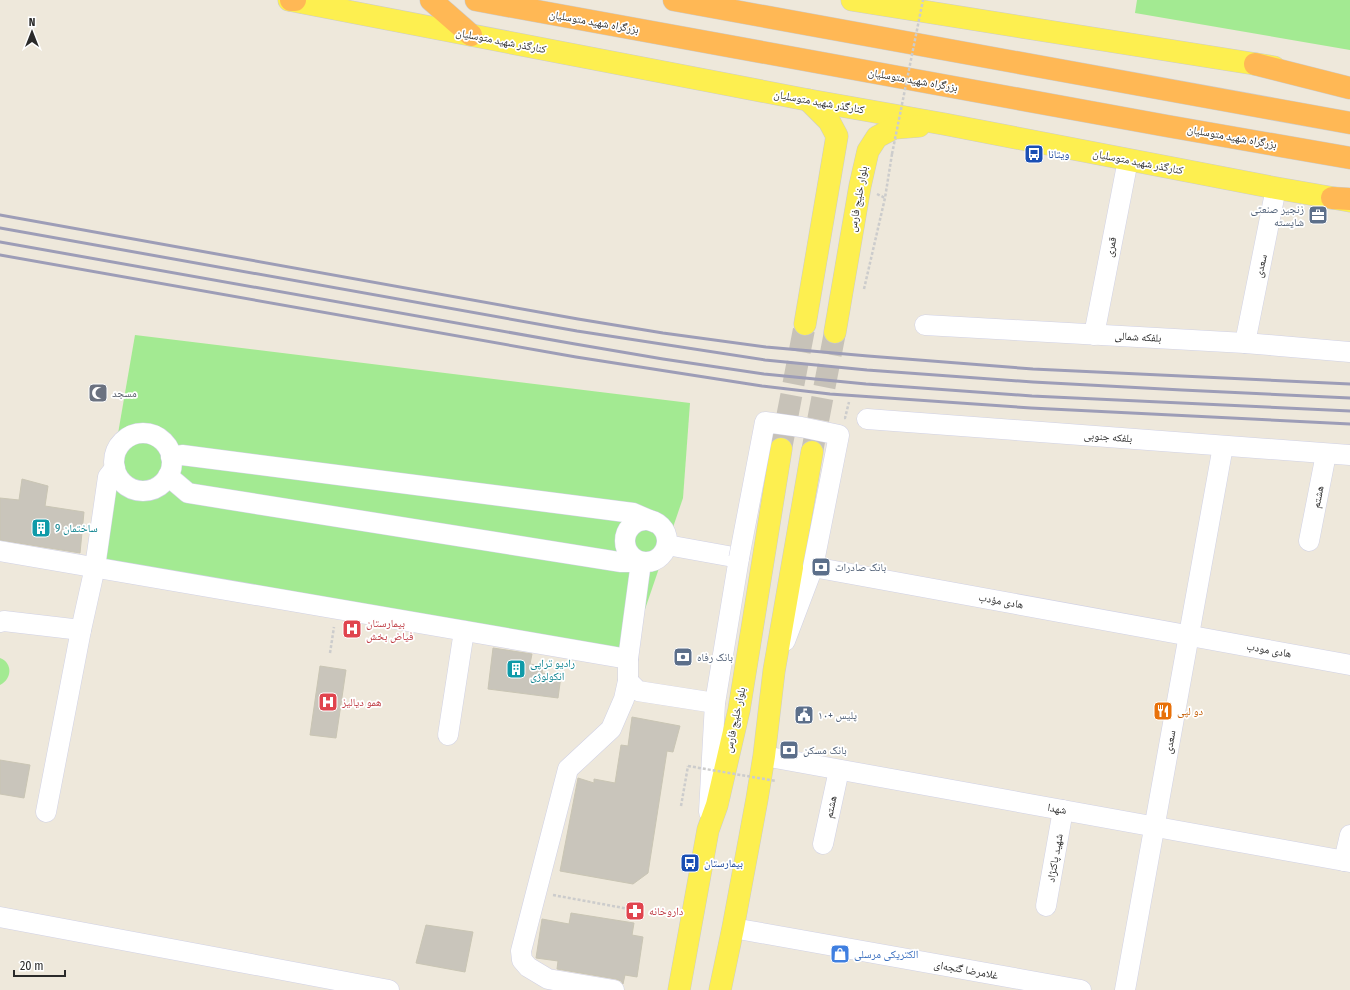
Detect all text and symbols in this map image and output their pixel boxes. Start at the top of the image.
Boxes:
street label: بزرگراه شهید متوسلیان [548,8,640,36]
north arrow [12,12,52,52]
text: N [29,16,35,29]
street label: کنارگذر شهید متوسلیان [455,26,548,56]
street label: بزرگراه شهید متوسلیان [867,66,959,94]
street label: کنارگذر شهید متوسلیان [773,88,866,116]
street label: بزرگراه شهید متوسلیان [1186,123,1278,151]
bus stop icon: ویتانا [1023,143,1045,165]
street label: کنارگذر شهید متوسلیان [1092,147,1185,177]
place label: ویتانا [1048,148,1069,161]
street label: بلوار خلیج فارس [846,165,870,233]
place label: زنجیر صنعتی شایسته [1250,203,1304,229]
office icon: زنجیر صنعتی شایسته [1307,204,1329,226]
street label: قمری [1103,235,1119,258]
street label: سعدی [1252,253,1270,279]
street label: بلفکه شمالی [1114,329,1162,345]
mosque icon: مسجد [87,382,109,404]
place label: مسجد [112,387,137,400]
street label: بلفکه جنوبی [1083,429,1133,445]
street label: هشتم [1309,484,1328,510]
building icon: ساختمان 9 [30,517,52,539]
place label: ساختمان 9 [55,522,98,535]
bank icon: بانک صادرات [810,556,832,578]
place label: بانک صادرات [835,561,886,574]
street label: هادی مؤدب [977,591,1025,611]
place label: بیمارستان فیاض بخش [366,617,414,643]
hospital icon: بیمارستان فیاض بخش [341,618,363,640]
street label: هادی مودب [1245,640,1293,660]
bank icon: بانک رفاه [672,646,694,668]
place label: بانک رفاه [697,651,733,664]
place label: رادیو تراپی انکولوژی [530,657,575,683]
building icon: رادیو تراپی انکولوژی [505,658,527,680]
street label: بلوار خلیج فارس [722,686,748,754]
hospital icon: همو دیالیز [317,691,339,713]
place label: همو دیالیز [341,696,382,709]
restaurant icon: دو لپی [1152,700,1174,722]
public building icon: پلیس +۱۰ [793,704,815,726]
place label: دو لپی [1177,705,1204,718]
place label: پلیس +۱۰ [818,709,857,722]
street label: سعدی [1162,729,1178,755]
bank icon: بانک مسکن [778,739,800,761]
place label: بانک مسکن [803,744,847,757]
street label: هشتم [822,794,841,820]
street label: شهدا [1046,801,1068,817]
street label: شهید پاکنژاد [1044,833,1066,883]
bus stop icon: بیمارستان [679,852,701,874]
place label: بیمارستان [704,857,743,870]
pharmacy icon: داروخانه [624,900,646,922]
place label: داروخانه [649,905,684,918]
shop icon: الکتریکی مرسلی [829,943,851,965]
place label: الکتریکی مرسلی [854,948,918,961]
scale bar [14,952,65,978]
street label: غلامرضا گنجه‌ای [933,958,1000,982]
text: 20 m [20,959,44,973]

